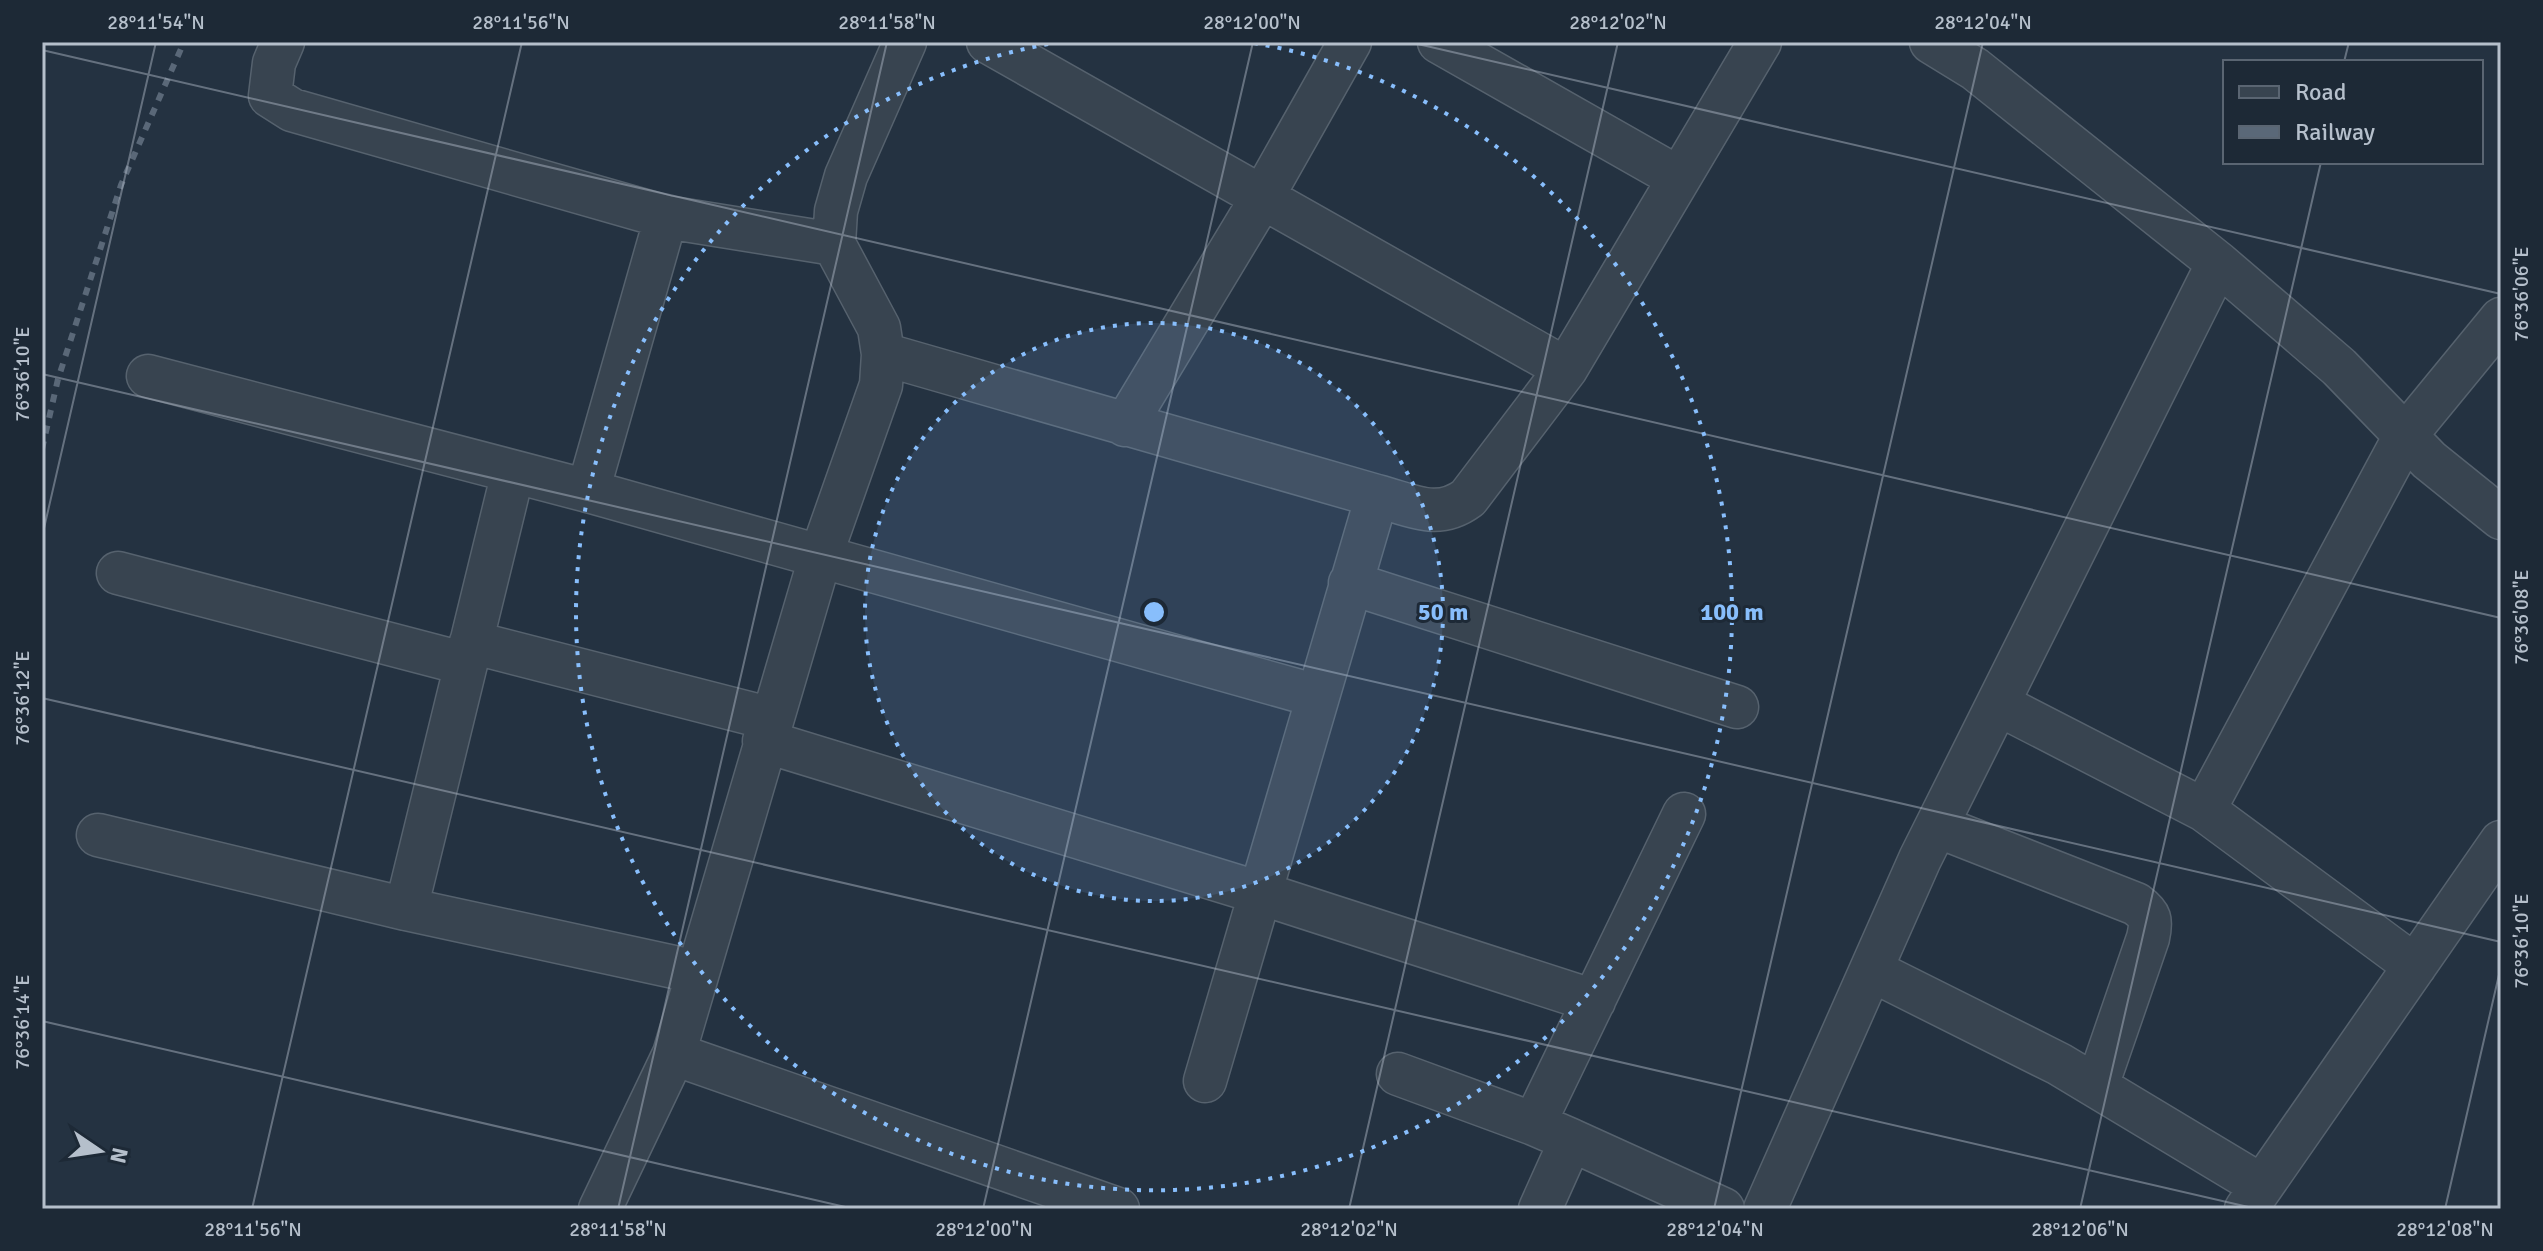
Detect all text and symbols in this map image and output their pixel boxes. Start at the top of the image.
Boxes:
text: 28°11'54"N [107,10,205,35]
text: 28°11'56"N [472,10,570,35]
text: 28°11'58"N [838,10,936,35]
text: 28°12'00"N [1203,10,1301,35]
text: 28°12'02"N [1569,10,1667,35]
text: 28°12'04"N [1934,10,2032,35]
legend [2223,60,2483,164]
text: Road [2295,77,2346,107]
text: Railway [2295,117,2375,147]
text: 76°36'06"E [2509,246,2534,342]
text: 76°36'10"E [10,326,35,422]
text: 76°36'08"E [2509,569,2534,665]
text: 50 m [1418,597,1468,627]
text: 100 m [1700,597,1764,627]
centre of rings [1140,598,1168,626]
text: 76°36'12"E [10,650,35,746]
text: 76°36'10"E [2509,893,2534,989]
text: 76°36'14"E [10,974,35,1070]
north arrow [60,1111,140,1191]
text: N [104,1145,134,1166]
text: 28°11'56"N [204,1217,302,1242]
text: 28°11'58"N [569,1217,667,1242]
text: 28°12'00"N [935,1217,1033,1242]
text: 28°12'02"N [1300,1217,1398,1242]
text: 28°12'04"N [1666,1217,1764,1242]
text: 28°12'06"N [2031,1217,2129,1242]
text: 28°12'08"N [2396,1217,2494,1242]

